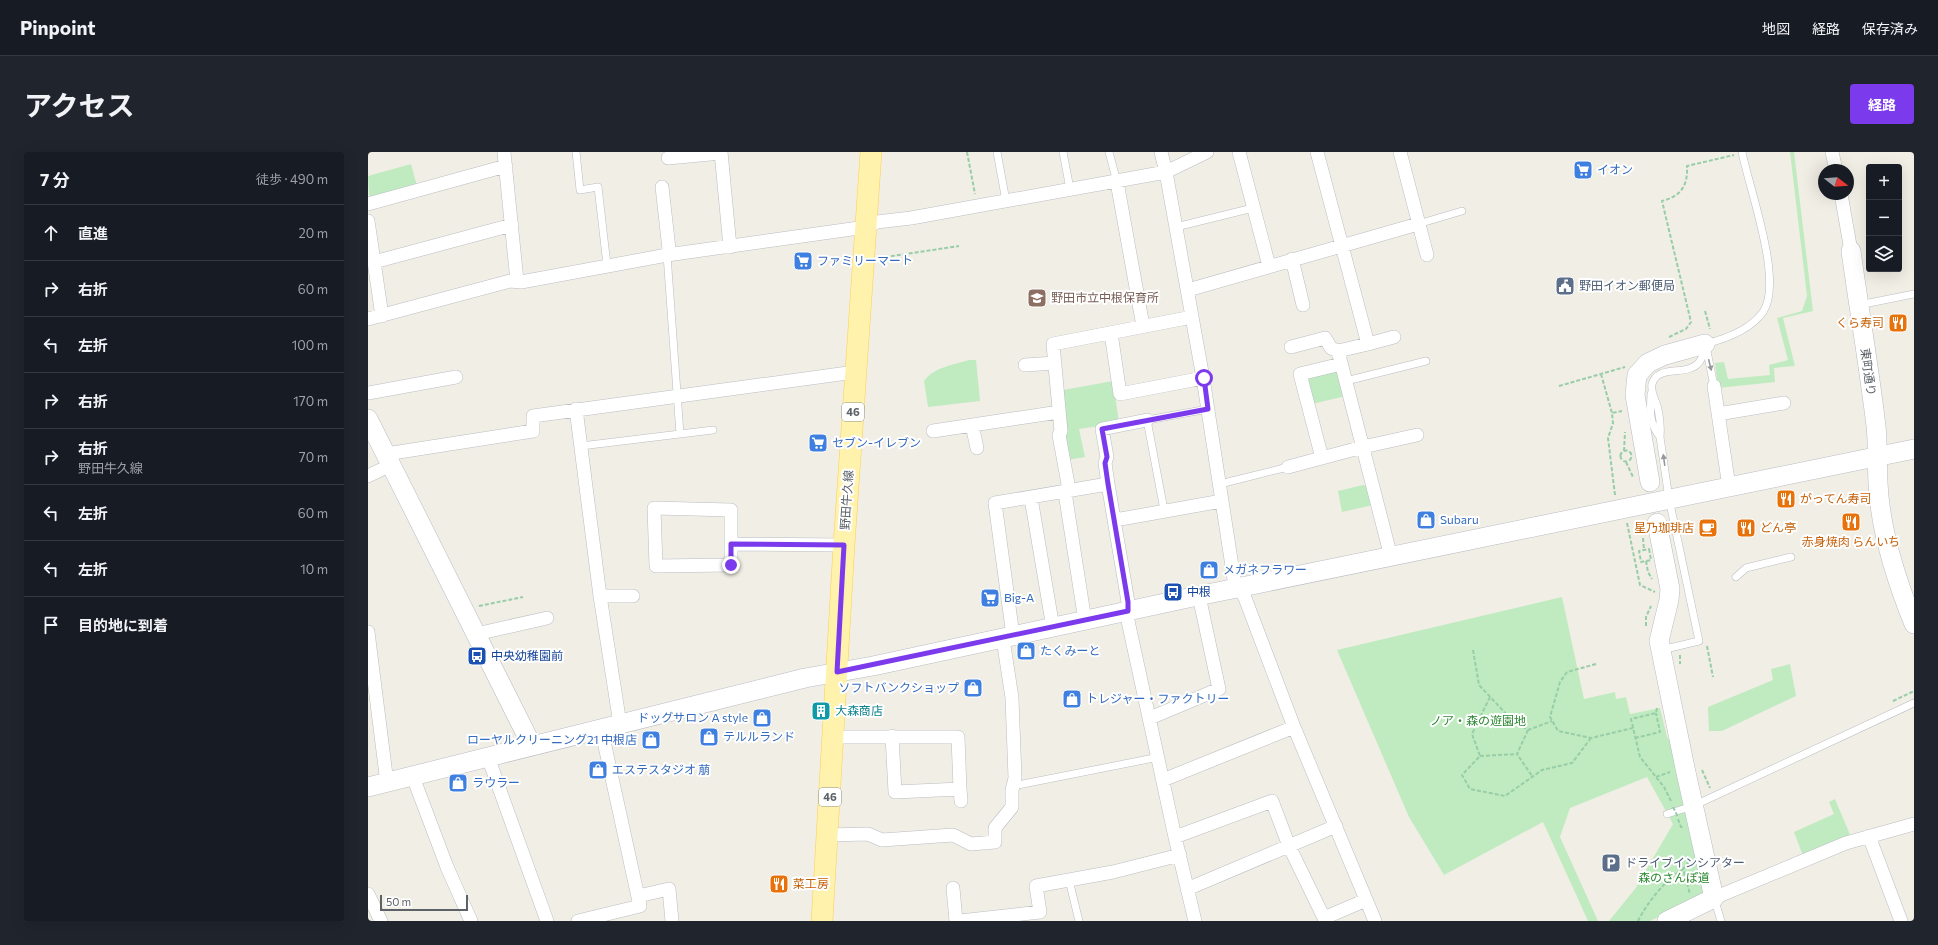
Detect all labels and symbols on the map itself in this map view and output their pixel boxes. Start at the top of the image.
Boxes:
supermarket icon: イオン [1572,159,1594,181]
place label: イオン [1597,162,1633,176]
north arrow [1818,164,1854,200]
supermarket icon: ファミリーマート [792,250,814,272]
place label: ファミリーマート [817,253,913,267]
public building icon: 野田イオン郵便局 [1554,275,1576,297]
place label: 野田イオン郵便局 [1579,278,1675,292]
school or university icon: 野田市立中根保育所 [1026,287,1048,309]
place label: 野田市立中根保育所 [1051,290,1159,304]
restaurant icon: くら寿司 [1887,312,1909,334]
place label: くら寿司 [1836,315,1884,329]
street label: 東町通り [1859,347,1879,397]
one-way arrow [1707,359,1713,371]
route start [1195,369,1213,387]
road number: 46 [842,403,864,421]
supermarket icon: セブン-イレブン [807,432,829,454]
place label: セブン-イレブン [832,435,921,449]
one-way arrow [1661,454,1667,466]
street label: 野田牛久線 [837,470,855,530]
restaurant icon: がってん寿司 [1775,488,1797,510]
place label: がってん寿司 [1800,491,1871,505]
shop icon: Subaru [1415,509,1437,531]
restaurant icon: 赤身焼肉 らんいち [1840,511,1862,533]
place label: Subaru [1440,512,1479,526]
cafe icon: 星乃珈琲店 [1697,517,1719,539]
restaurant icon: どん亭 [1735,517,1757,539]
place label: 星乃珈琲店 [1634,520,1694,534]
place label: どん亭 [1760,520,1796,534]
place label: 赤身焼肉 らんいち [1802,534,1900,548]
route end [722,556,740,574]
shop icon: メガネフラワー [1198,559,1220,581]
place label: メガネフラワー [1223,562,1307,576]
bus stop icon: 中根 [1162,581,1184,603]
place label: 中根 [1187,584,1211,598]
supermarket icon: Big-A [979,587,1001,609]
place label: Big-A [1004,590,1034,604]
shop icon: たくみーと [1015,640,1037,662]
place label: たくみーと [1040,643,1100,657]
bus stop icon: 中央幼稚園前 [466,645,488,667]
place label: 中央幼稚園前 [491,648,563,662]
shop icon: ソフトバンクショップ [962,677,984,699]
place label: ソフトバンクショップ [838,680,959,694]
shop icon: トレジャー・ファクトリー [1061,688,1083,710]
place label: トレジャー・ファクトリー [1086,691,1229,705]
building icon: 大森商店 [810,700,832,722]
place label: 大森商店 [835,703,883,717]
shop icon: ドッグサロン A style [751,707,773,729]
place label: ドッグサロン A style [637,710,748,724]
park label: ノア・森の遊園地 [1430,713,1526,727]
shop icon: テルルランド [698,726,720,748]
shop icon: ローヤルクリーニング21 中根店 [640,729,662,751]
place label: テルルランド [723,729,795,743]
place label: ローヤルクリーニング21 中根店 [467,732,637,746]
shop icon: エステスタジオ 萠 [587,759,609,781]
place label: エステスタジオ 萠 [612,762,710,776]
shop icon: ラウラー [447,772,469,794]
place label: ラウラー [472,775,520,789]
road number: 46 [819,788,841,806]
parking icon: ドライブインシアター [1600,852,1622,874]
place label: ドライブインシアター [1625,855,1745,869]
park label: 森のさんぽ道 [1638,870,1710,884]
restaurant icon: 菜工房 [768,873,790,895]
place label: 菜工房 [793,876,829,890]
scale bar [380,893,468,912]

